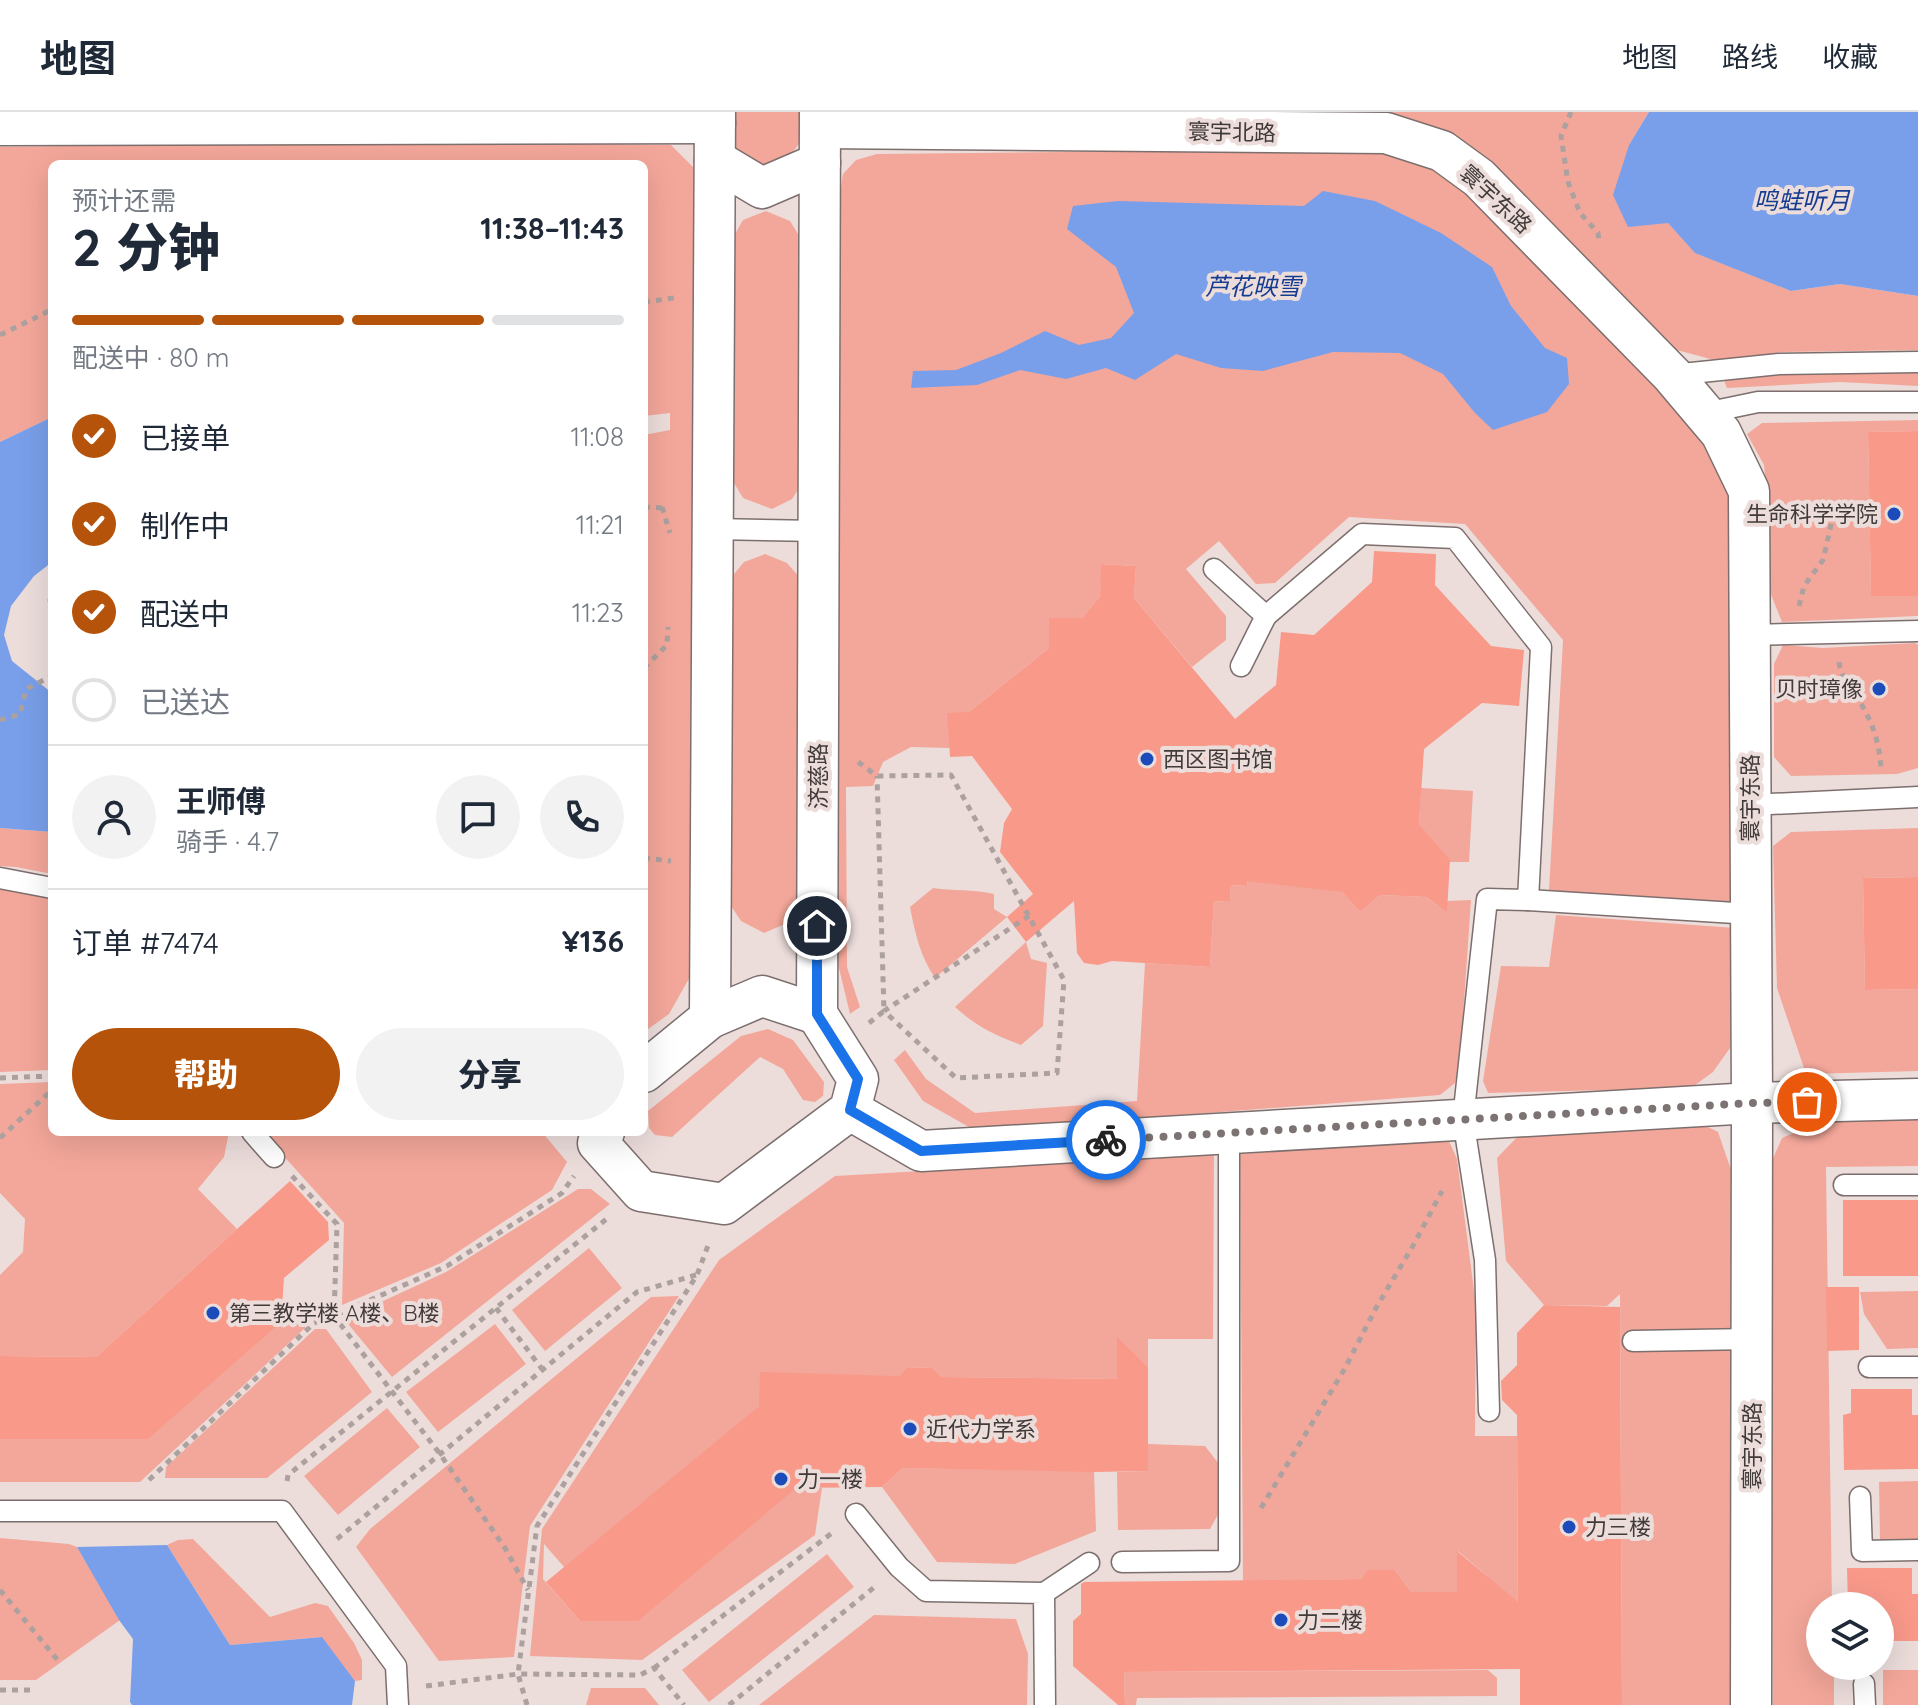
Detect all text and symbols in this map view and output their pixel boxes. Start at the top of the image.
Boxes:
text: 地图 [40,34,116,82]
text: 地图 [1622,39,1678,74]
text: 路线 [1722,39,1778,74]
text: 收藏 [1822,39,1878,74]
street label: 寰宇北路 [1188,117,1276,147]
street label: 寰宇东路 [1454,159,1538,239]
text: 预计还需 [72,184,176,217]
water label: 鸣蛙听月 [1754,185,1851,215]
text: 11:38–11:43 [480,209,624,247]
text: 2 分钟 [72,214,220,279]
water label: 芦花映雪 [1205,271,1304,301]
text: 配送中 · 80 m [72,341,230,374]
icon: check [72,414,116,458]
text: 已接单 [140,419,230,457]
text: 11:08 [570,420,624,453]
place label: 生命科学学院 [1746,500,1878,528]
icon: check [72,502,116,546]
marker: 生命科学学院 [1885,505,1903,523]
text: 制作中 [140,507,230,545]
text: 11:21 [576,508,624,541]
icon: check [72,590,116,634]
text: 配送中 [140,595,230,633]
text: 11:23 [572,596,624,629]
place label: 贝时璋像 [1775,675,1863,703]
marker: 贝时璋像 [1870,680,1888,698]
text: 已送达 [140,683,230,721]
street label: 济慈路 [804,743,832,809]
place label: 西区图书馆 [1163,745,1273,773]
marker: 西区图书馆 [1138,750,1156,768]
street label: 寰宇东路 [1736,754,1764,842]
button: person [72,775,156,859]
button: chat [436,775,520,859]
button: phone [540,775,624,859]
text: 王师傅 [176,782,266,820]
text: 骑手 · 4.7 [176,825,279,858]
pin [783,892,851,960]
icon: home [795,904,839,948]
text: ¥136 [562,922,624,960]
text: 订单 #7474 [72,924,219,962]
button: 帮助 [72,1028,340,1120]
button: 分享 [356,1028,624,1120]
pin [1773,1068,1841,1136]
icon: bag [1785,1080,1829,1124]
courier [1066,1100,1146,1180]
icon: bike [1084,1118,1128,1162]
place label: 第三教学楼 A楼、B楼 [229,1299,440,1327]
marker: 第三教学楼 A楼、B楼 [204,1304,222,1322]
street label: 寰宇东路 [1738,1402,1766,1490]
place label: 近代力学系 [926,1415,1036,1443]
marker: 近代力学系 [901,1420,919,1438]
place label: 力一楼 [797,1465,863,1493]
marker: 力一楼 [772,1470,790,1488]
place label: 力三楼 [1585,1513,1651,1541]
marker: 力三楼 [1560,1518,1578,1536]
map controls [1806,1592,1894,1680]
button: layers [1806,1592,1894,1680]
place label: 力二楼 [1297,1606,1363,1634]
marker: 力二楼 [1272,1611,1290,1629]

